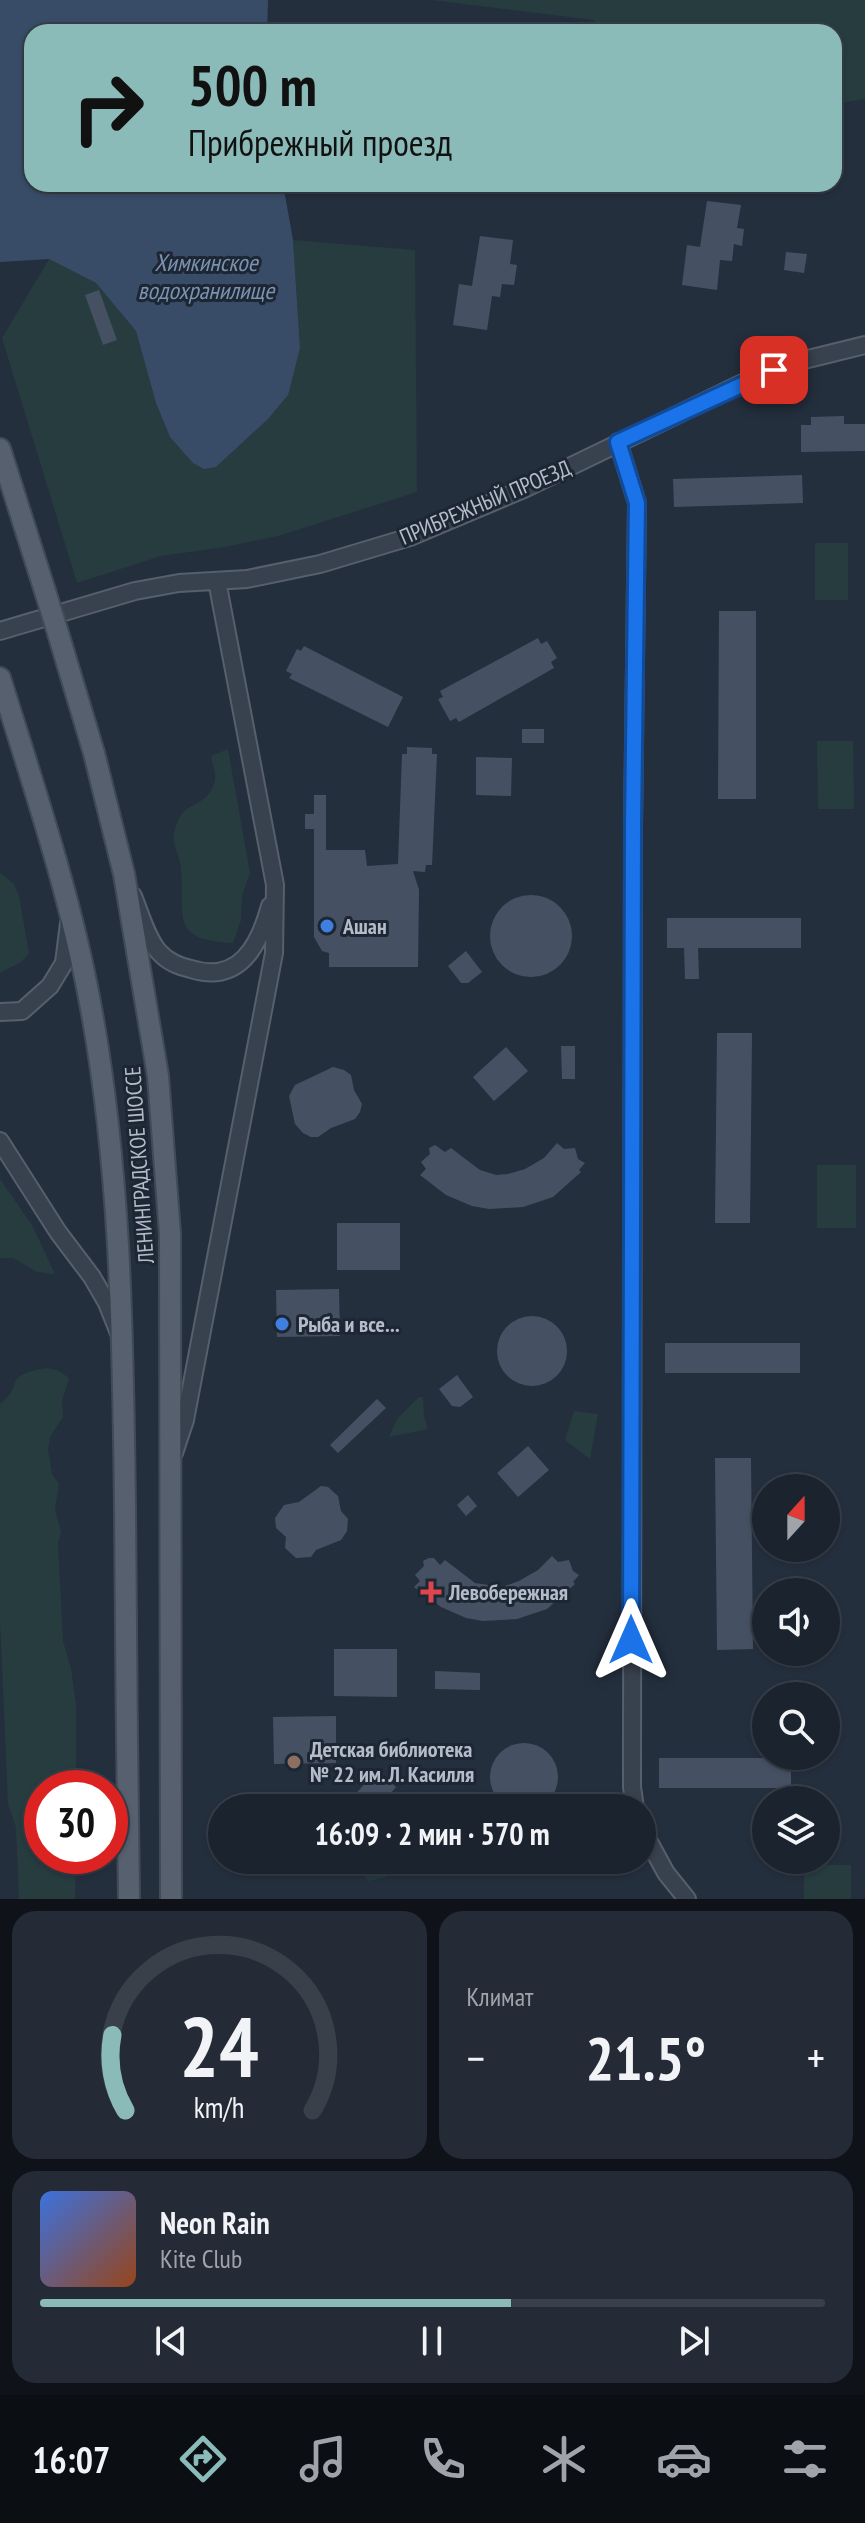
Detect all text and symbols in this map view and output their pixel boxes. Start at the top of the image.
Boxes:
text: 500 m [188,49,317,121]
icon: right [56,56,160,160]
text: Прибрежный проезд [188,119,452,166]
water label: Химкинское водохранилище [138,247,276,306]
pin [740,336,808,404]
icon: arrive [752,348,796,392]
street label: ПРИБРЕЖНЫЙ ПРОЕЗД [395,453,575,551]
place label: Ашан [342,912,387,940]
marker: Ашан [318,917,336,935]
street label: ЛЕНИНГРАДСКОЕ ШОССЕ [118,1065,160,1266]
place label: Рыба и все... [298,1310,400,1338]
marker: Рыба и все... [273,1315,291,1333]
north arrow [752,1474,840,1562]
map controls [752,1474,840,1874]
place label: Левобережная [448,1578,568,1606]
button: sound [752,1578,840,1666]
marker: Левобережная [420,1581,442,1603]
position arrow [589,1598,673,1682]
button: search [752,1682,840,1770]
place label: Детская библиотека № 22 им. Л. Касилля [310,1735,474,1788]
marker: Детская библиотека № 22 им. Л. Касилля [285,1753,303,1771]
speed limit sign: 30 [24,1770,128,1874]
button: layers [752,1786,840,1874]
text: 16:09 · 2 мин · 570 m [314,1814,550,1853]
text: Климат [467,1980,533,2013]
text: 24 [179,1992,259,2100]
text: 21.5° [585,2019,706,2097]
text: − [467,2029,485,2086]
text: + [807,2029,825,2086]
text: km/h [194,2089,245,2126]
text: Neon Rain [160,2203,270,2242]
text: Kite Club [160,2242,242,2275]
icon: previous [149,2319,193,2363]
icon: pause [410,2319,454,2363]
icon: next [672,2319,716,2363]
icon: directions [175,2431,231,2487]
icon: music [295,2431,351,2487]
icon: phone [415,2431,471,2487]
icon: climate [536,2431,592,2487]
icon: car [656,2431,712,2487]
icon: filters [777,2431,833,2487]
text: 16:07 [32,2436,110,2483]

